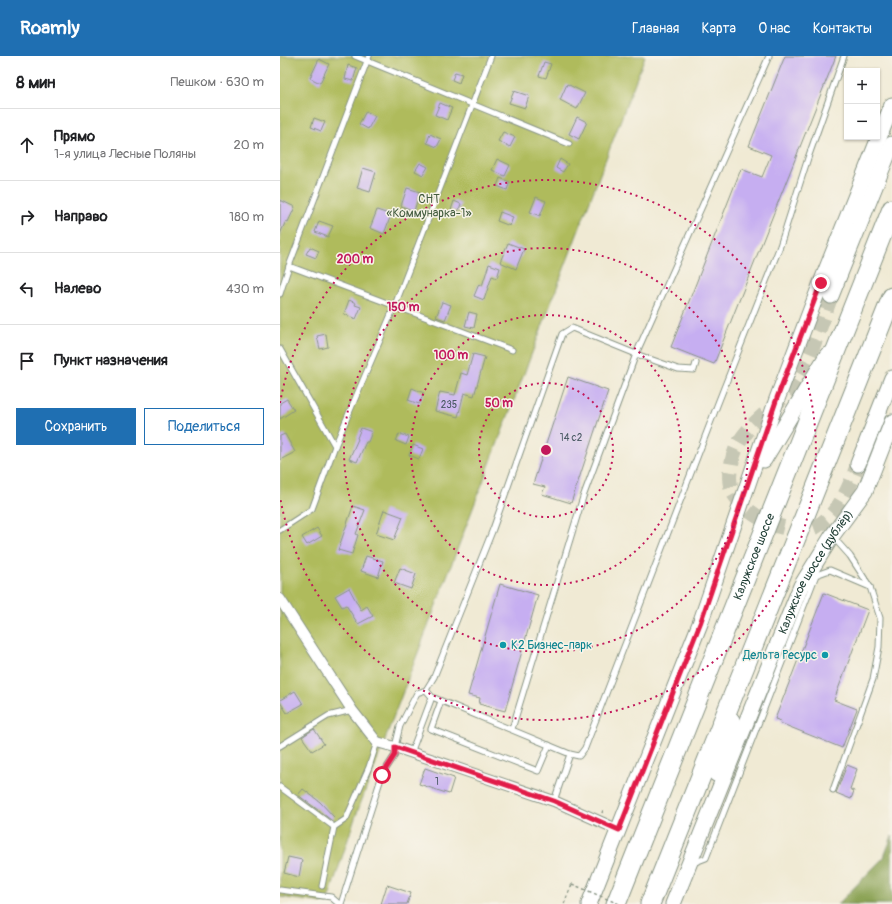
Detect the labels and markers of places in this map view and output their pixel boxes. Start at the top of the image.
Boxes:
centre of rings [539,443,553,457]
place label: К2 Бизнес-парк [511,638,592,653]
marker: К2 Бизнес-парк [498,640,508,650]
place label: Дельта Ресурс [742,648,817,663]
marker: Дельта Ресурс [820,650,830,660]

